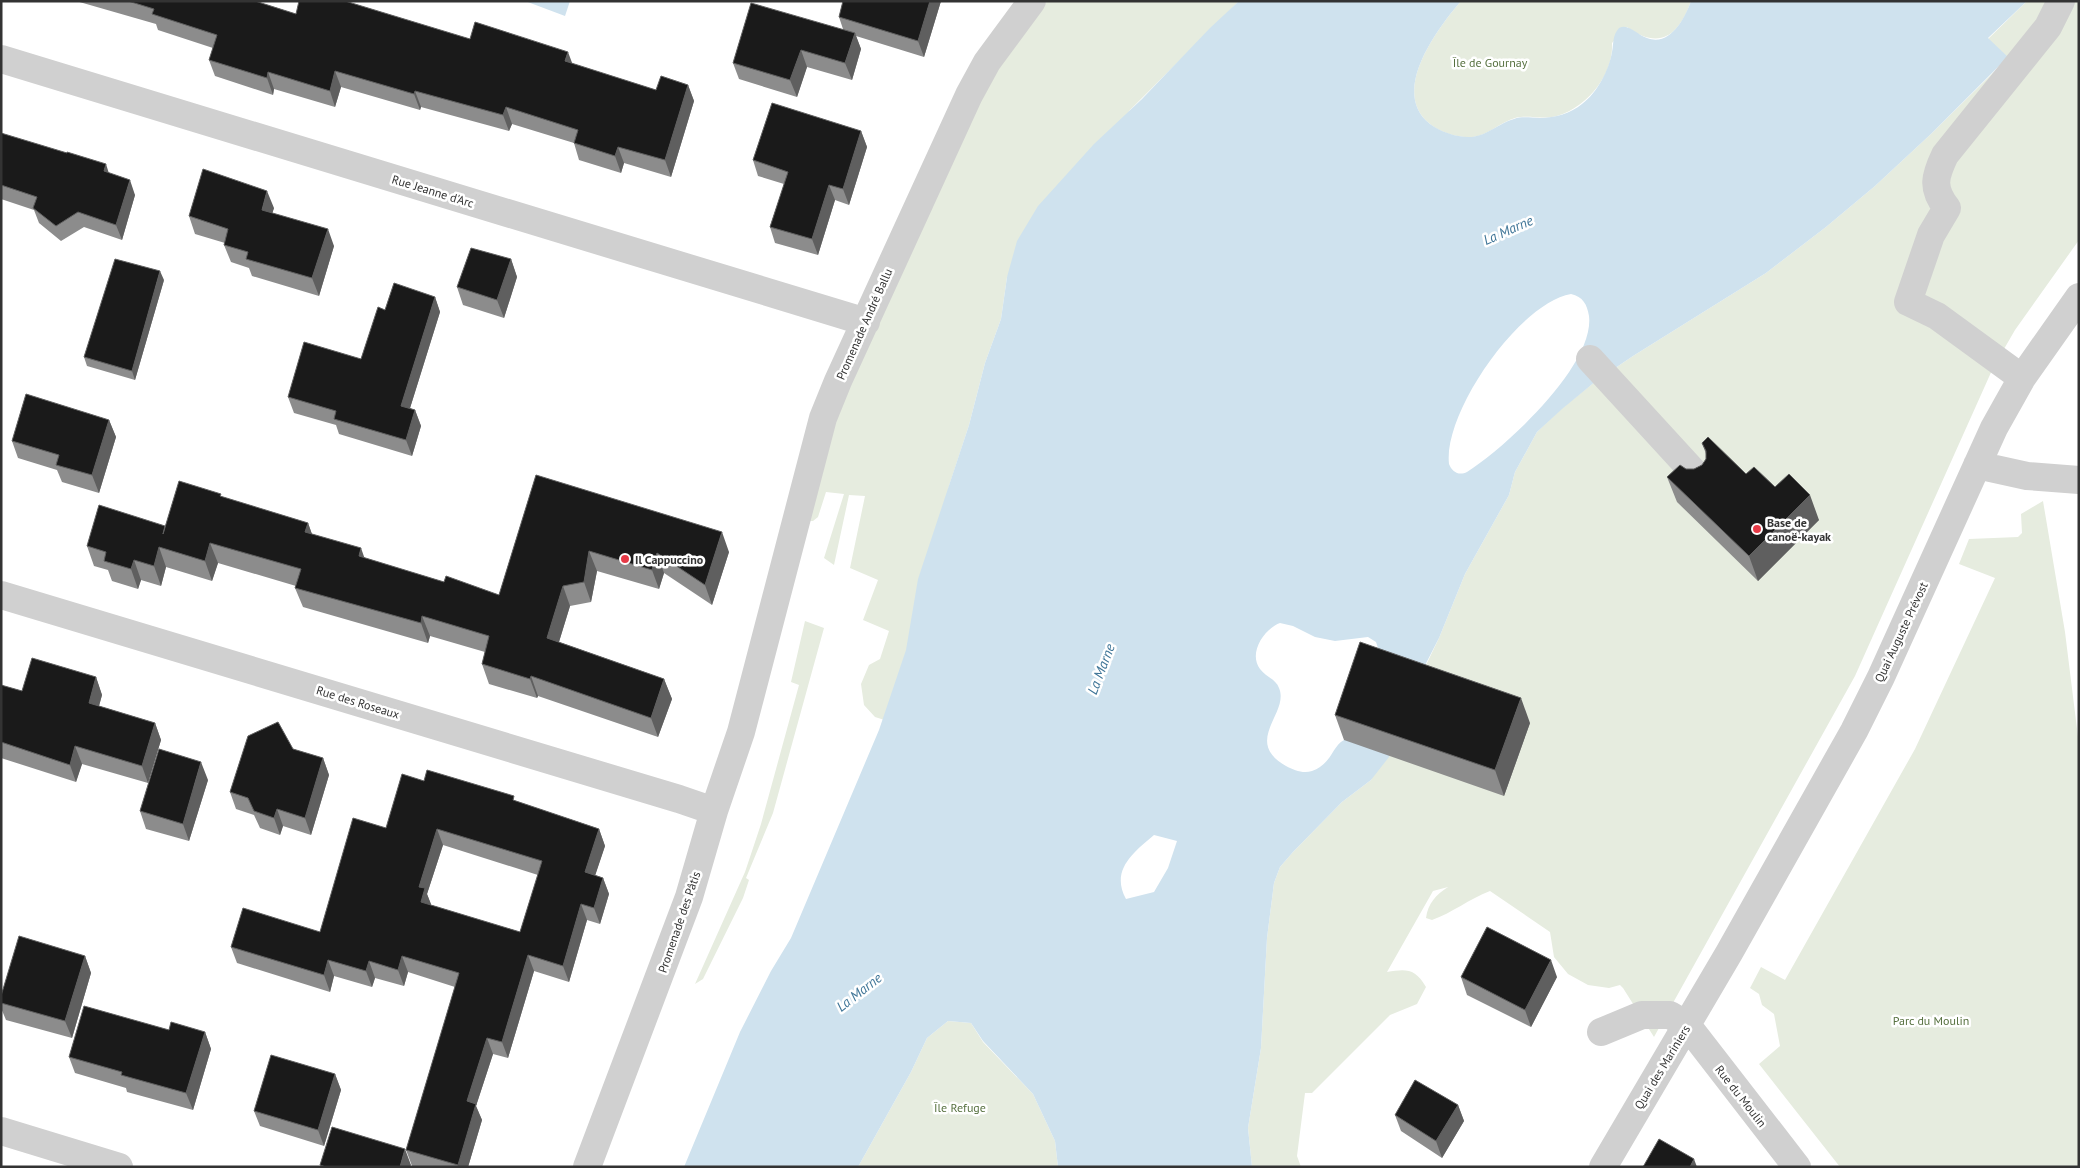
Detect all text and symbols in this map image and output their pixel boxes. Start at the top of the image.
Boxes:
park label: Île de Gournay [1452,55,1528,70]
street label: Rue Jeanne d'Arc [390,171,476,211]
water label: La Marne [1480,211,1536,249]
street label: Promenade André Ballu [833,266,895,382]
place label: Base de canoë-kayak [1767,515,1831,544]
marker: Base de canoë-kayak [1751,523,1763,535]
place label: Il Cappuccino [635,552,704,567]
marker: Il Cappuccino [619,553,631,565]
street label: Quai Auguste Prévost [1871,580,1931,684]
water label: La Marne [1083,641,1119,697]
street label: Rue des Roseaux [315,682,401,722]
street label: Promenade des Pâtis [655,869,703,975]
water label: La Marne [833,968,886,1015]
park label: Parc du Moulin [1893,1013,1969,1028]
street label: Quai des Mariniers [1631,1022,1693,1112]
street label: Rue du Moulin [1712,1062,1770,1130]
park label: Île Refuge [933,1100,986,1115]

